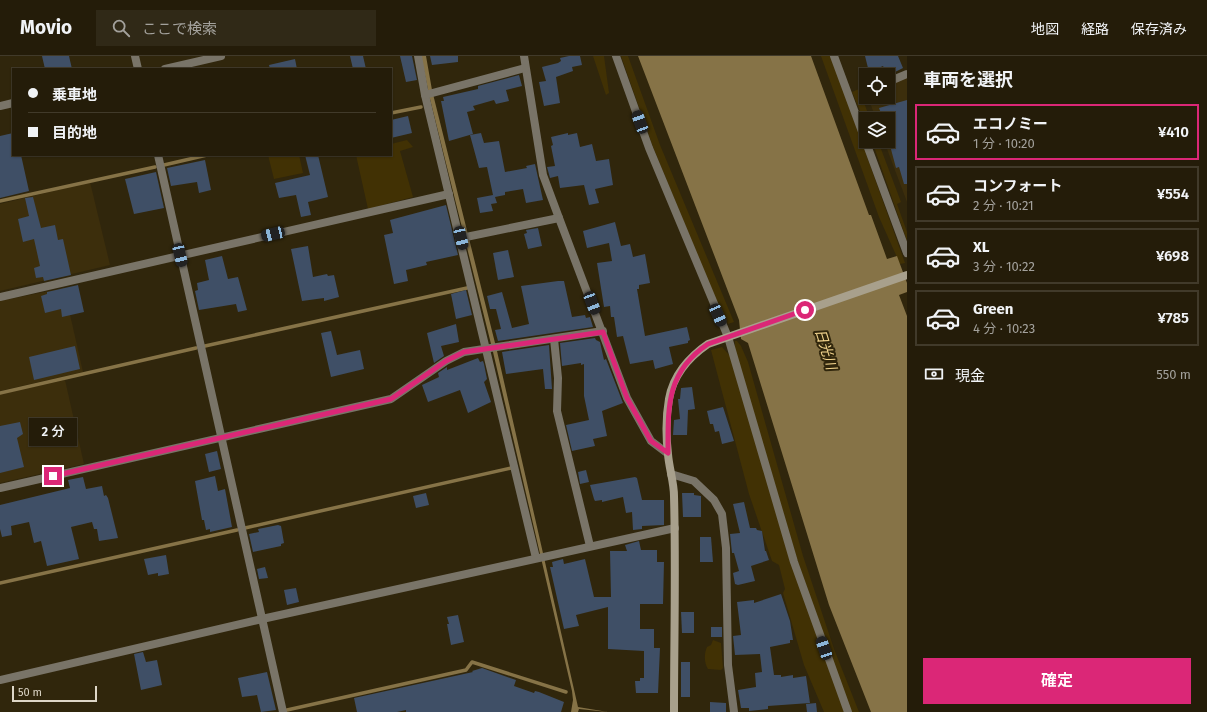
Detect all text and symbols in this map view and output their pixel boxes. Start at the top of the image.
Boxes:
search box [96,10,376,46]
text: Movio [20,16,72,39]
icon: search [110,17,132,39]
text: ここで検索 [142,20,217,38]
text: 地図 [1031,21,1059,38]
text: 経路 [1081,21,1109,38]
text: 保存済み [1131,21,1187,38]
map controls [859,68,895,148]
button: locate [859,68,895,104]
text: 車両を選択 [923,69,1013,91]
text: 乗車地 [52,86,97,104]
car [630,109,650,135]
button: layers [859,112,895,148]
icon: car [925,114,961,150]
text: エコノミー [973,115,1048,133]
text: ¥410 [1158,123,1189,141]
text: 目的地 [52,124,97,142]
text: 1 分 · 10:20 [973,136,1035,151]
icon: car [925,176,961,212]
text: コンフォート [973,177,1063,195]
text: ¥554 [1157,185,1189,203]
text: 2 分 · 10:21 [973,198,1034,213]
car [260,225,286,243]
car [452,225,470,251]
icon: car [925,238,961,274]
text: XL [973,238,989,256]
car [171,242,189,268]
text: ¥698 [1156,247,1189,265]
text: 3 分 · 10:22 [973,259,1035,274]
car [582,290,602,316]
icon: car [925,300,961,336]
text: Green [973,300,1013,318]
route start [796,301,814,319]
car [708,302,728,328]
text: ¥785 [1157,309,1189,327]
text: 4 分 · 10:23 [973,321,1035,336]
water label: 日光川 [811,327,840,374]
icon: cash [923,363,945,385]
text: 現金 [955,367,985,385]
text: 550 m [1156,367,1191,382]
callout: 2 分 [29,418,77,446]
text: 2 分 [42,424,64,439]
route end [44,467,62,485]
car [814,635,834,661]
button: 確定 [923,658,1191,704]
scale bar [12,684,97,703]
text: 50 m [18,686,42,699]

